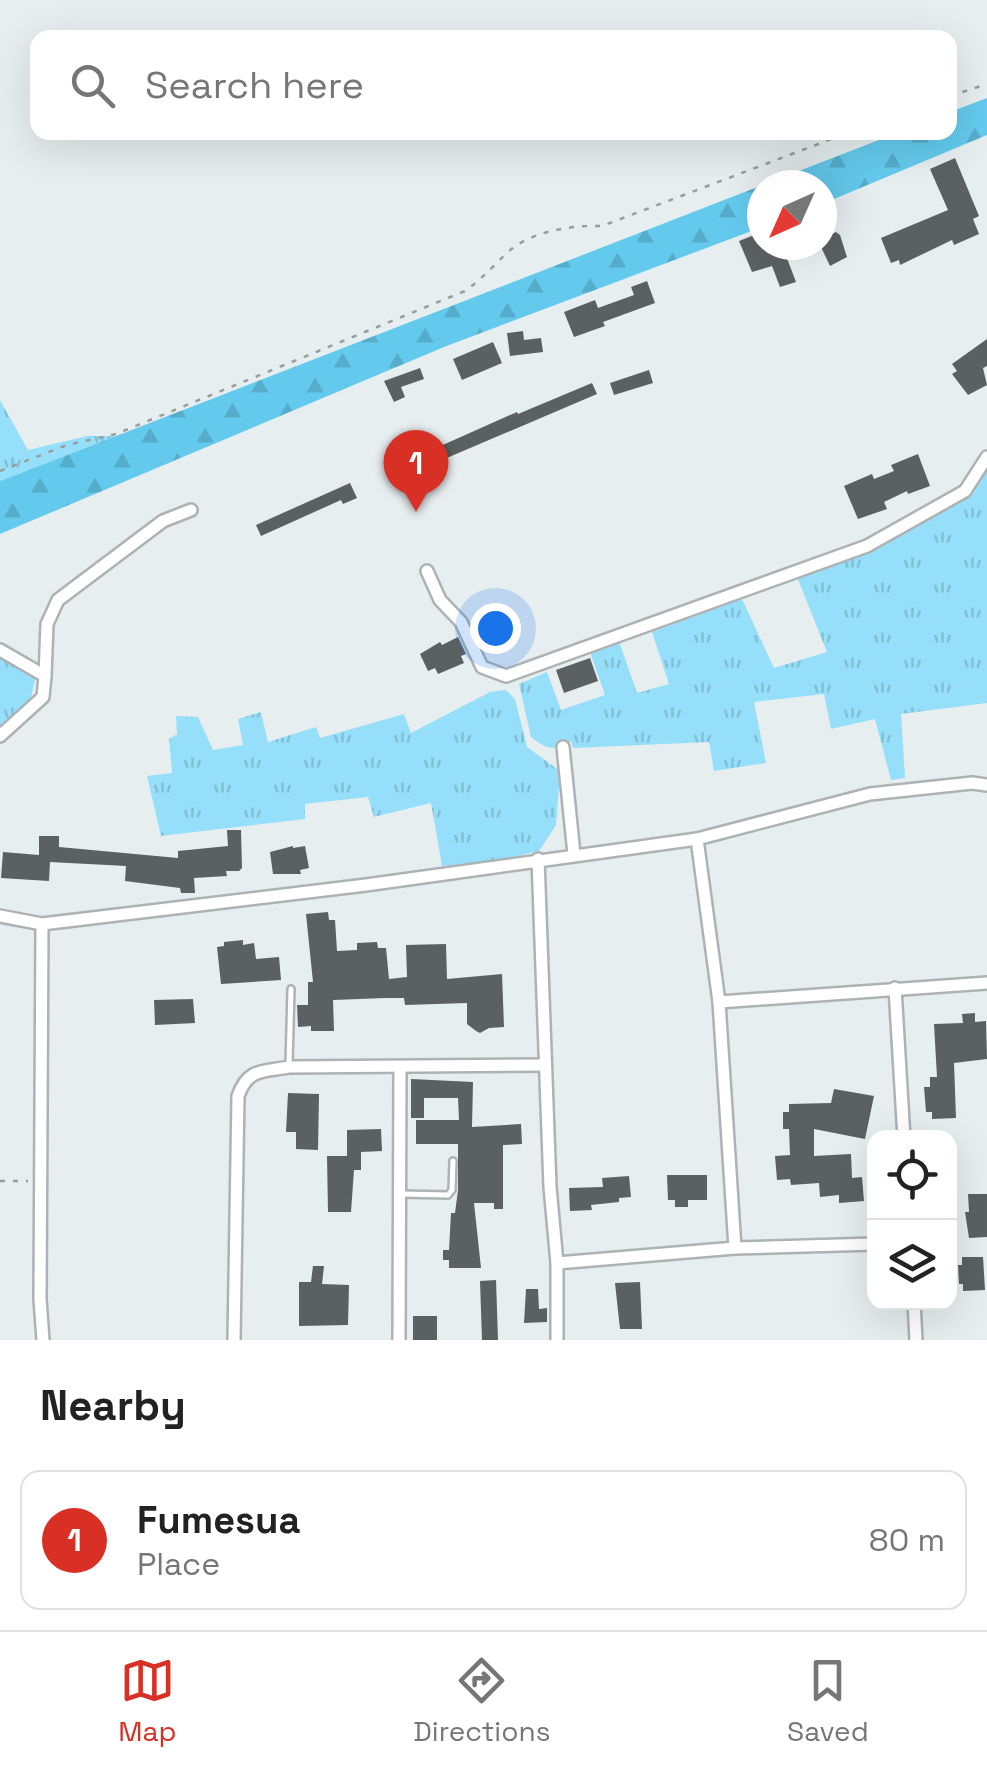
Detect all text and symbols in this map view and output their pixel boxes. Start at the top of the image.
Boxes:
search box [30,30,957,140]
icon: search [65,58,120,113]
text: Search here [145,61,364,109]
north arrow [747,170,837,260]
pin: 1 [384,430,448,512]
your location [470,603,521,654]
map controls [867,1130,957,1310]
button: locate [867,1130,957,1220]
button: layers [867,1220,957,1310]
text: Nearby [40,1379,186,1432]
text: Fumesua [137,1496,300,1544]
text: 1 [67,1520,82,1560]
text: 80 m [869,1520,945,1560]
text: Place [137,1544,220,1584]
tab: Map [118,1653,177,1749]
tab: Directions [413,1653,550,1749]
tab: Saved [787,1653,869,1749]

